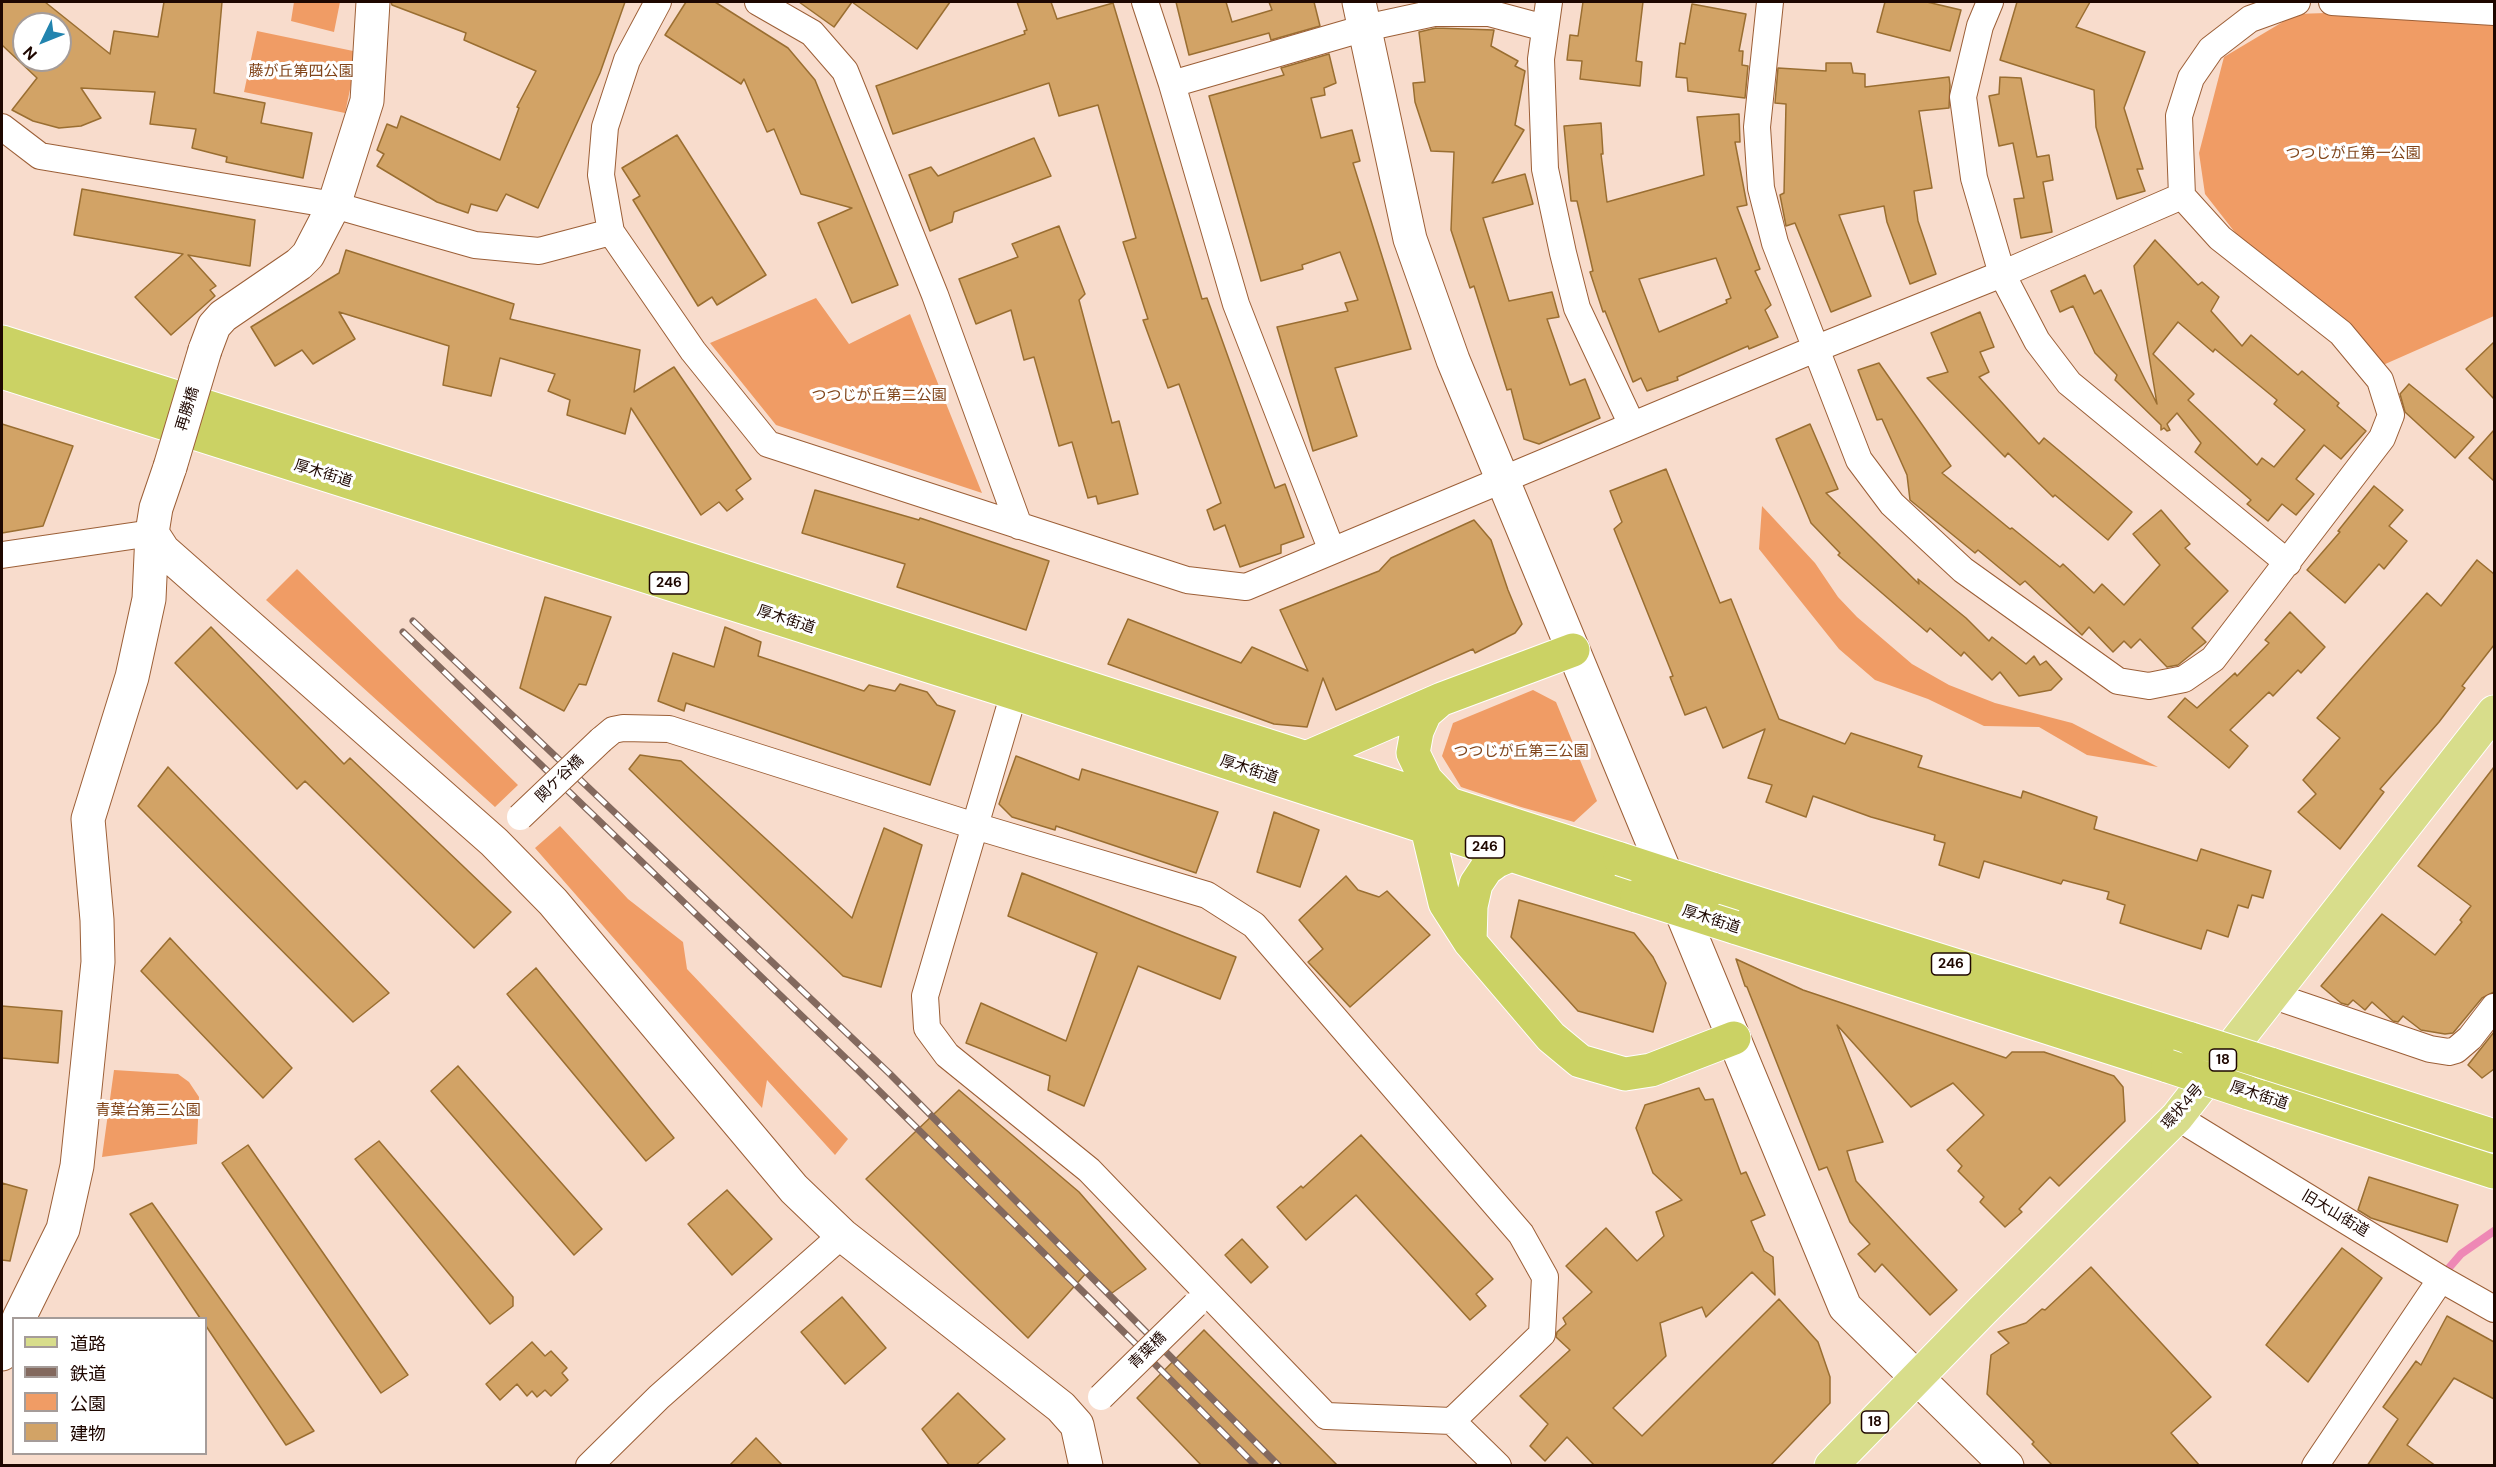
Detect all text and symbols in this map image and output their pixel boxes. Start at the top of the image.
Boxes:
north arrow [12,12,72,72]
text: N [18,42,42,65]
park label: 藤が丘第四公園 [249,63,353,81]
park label: つつじが丘第一公園 [2286,145,2420,163]
street label: 再勝橋 [173,385,203,433]
park label: つつじが丘第二公園 [812,387,946,405]
street label: 厚木街道 [292,457,354,491]
road number: 246 [650,572,688,594]
street label: 厚木街道 [755,602,817,638]
park label: つつじが丘第三公園 [1454,743,1588,761]
street label: 関ケ谷橋 [532,752,588,806]
street label: 厚木街道 [1218,752,1280,788]
road number: 246 [1466,836,1504,858]
street label: 厚木街道 [1680,902,1742,938]
road number: 246 [1932,953,1970,975]
road number: 18 [2210,1049,2236,1071]
street label: 厚木街道 [2228,1078,2290,1114]
street label: 環状4号 [2158,1081,2208,1133]
park label: 青葉台第三公園 [96,1102,200,1120]
street label: 旧大山街道 [2298,1187,2372,1241]
legend [12,1317,207,1455]
street label: 青葉橋 [1126,1329,1170,1373]
text: 道路 [70,1332,106,1356]
text: 鉄道 [70,1362,106,1386]
text: 公園 [70,1392,106,1416]
road number: 18 [1862,1411,1888,1433]
text: 建物 [70,1422,106,1446]

